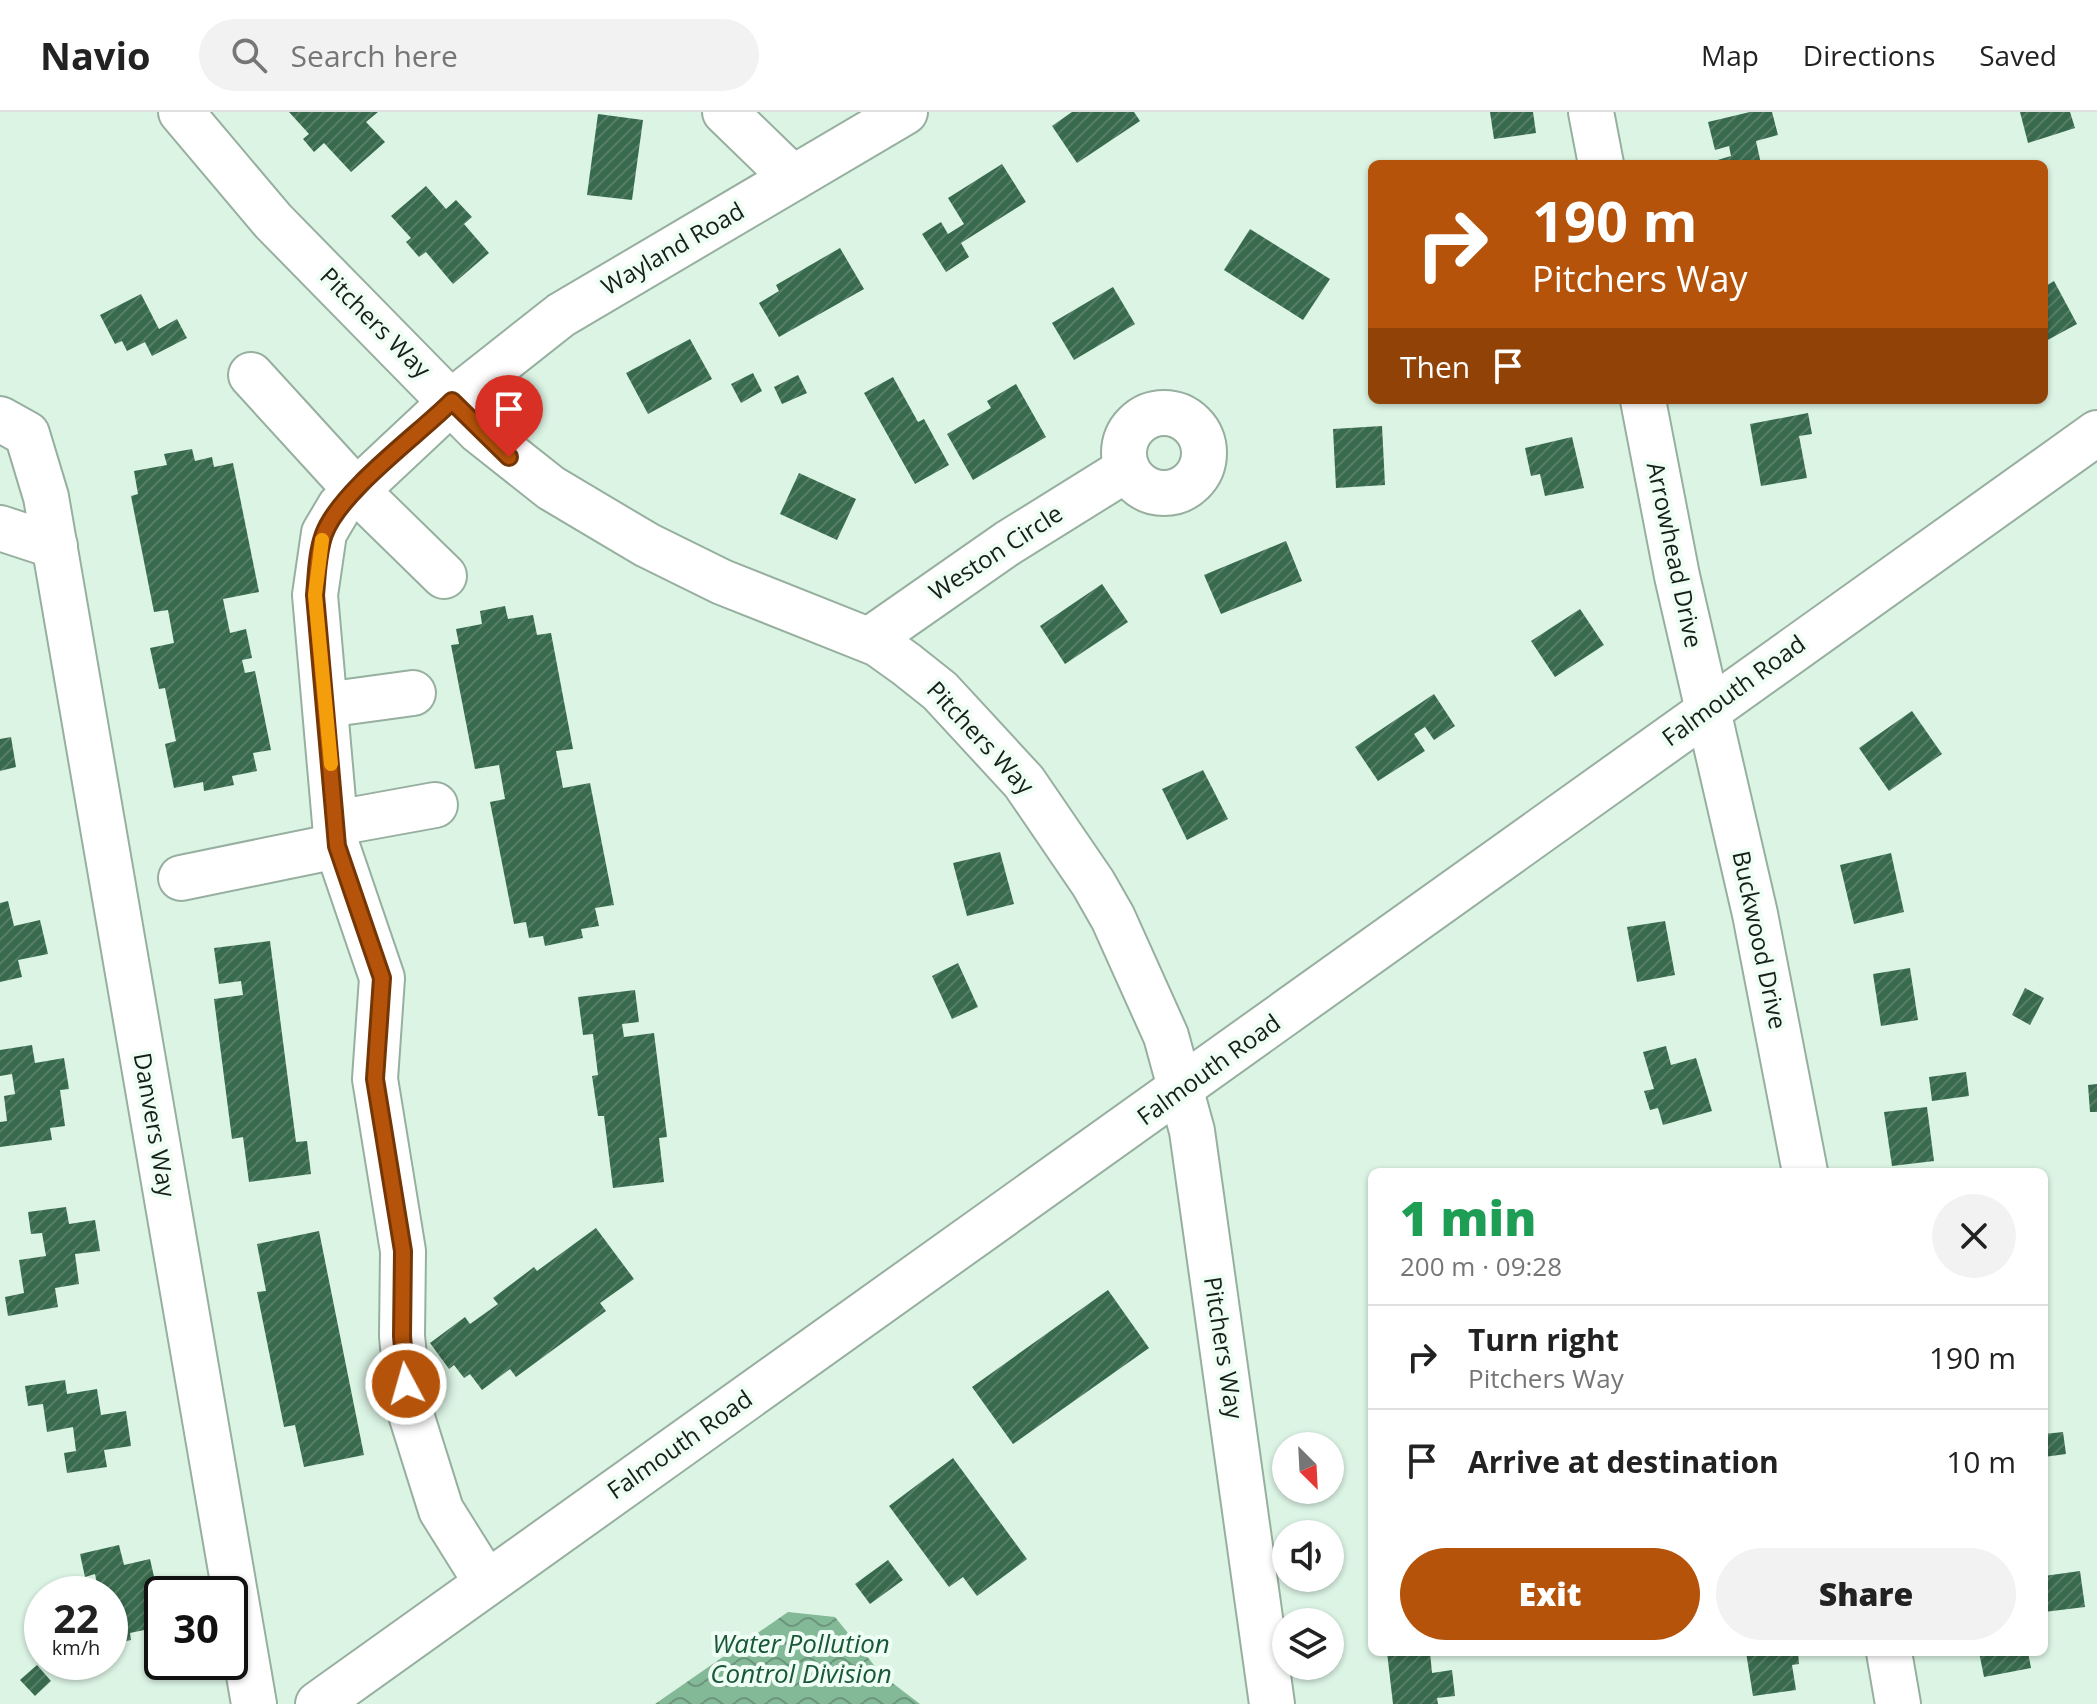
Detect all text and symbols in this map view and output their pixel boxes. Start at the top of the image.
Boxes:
search box [199,19,759,91]
text: Navio [40,29,151,81]
icon: search [227,33,271,77]
text: Search here [291,35,458,76]
text: Map [1701,36,1759,74]
text: Directions [1803,36,1935,74]
text: Saved [1979,36,2057,74]
text: 190 m [1532,182,1698,258]
icon: right [1400,192,1504,296]
street label: Wayland Road [595,193,750,302]
text: Pitchers Way [1532,254,1748,303]
street label: Pitchers Way [314,259,439,385]
icon: arrive [1486,344,1530,388]
text: Then [1400,346,1470,387]
pin [475,375,543,457]
icon: arrive [487,387,531,431]
street label: Arrowhead Drive [1640,459,1711,651]
street label: Weston Circle [922,496,1068,607]
street label: Falmouth Road [1655,626,1812,753]
street label: Pitchers Way [920,673,1043,802]
street label: Buckwood Drive [1725,848,1795,1032]
street label: Falmouth Road [1130,1005,1287,1132]
street label: Danvers Way [127,1050,185,1200]
text: 1 min [1400,1185,1536,1250]
button: close [1932,1194,2016,1278]
text: 200 m · 09:28 [1400,1248,1562,1284]
street label: Pitchers Way [1197,1274,1252,1422]
text: Turn right [1468,1319,1619,1360]
icon: right [1400,1335,1444,1379]
text: 190 m [1929,1337,2016,1378]
position arrow [364,1342,448,1426]
text: Pitchers Way [1468,1360,1624,1396]
street label: Falmouth Road [600,1382,758,1506]
north arrow [1272,1432,1344,1504]
map controls [1272,1432,1344,1680]
icon: arrive [1400,1439,1444,1483]
text: Arrive at destination [1468,1441,1779,1482]
text: 10 m [1946,1441,2016,1482]
button: sound [1272,1520,1344,1592]
button: Exit [1400,1548,1700,1640]
button: Share [1716,1548,2016,1640]
speed limit sign: 30 [144,1576,248,1680]
text: 22 [53,1590,99,1645]
button: layers [1272,1608,1344,1680]
water label: Water Pollution Control Division [710,1625,892,1691]
text: km/h [52,1634,100,1661]

